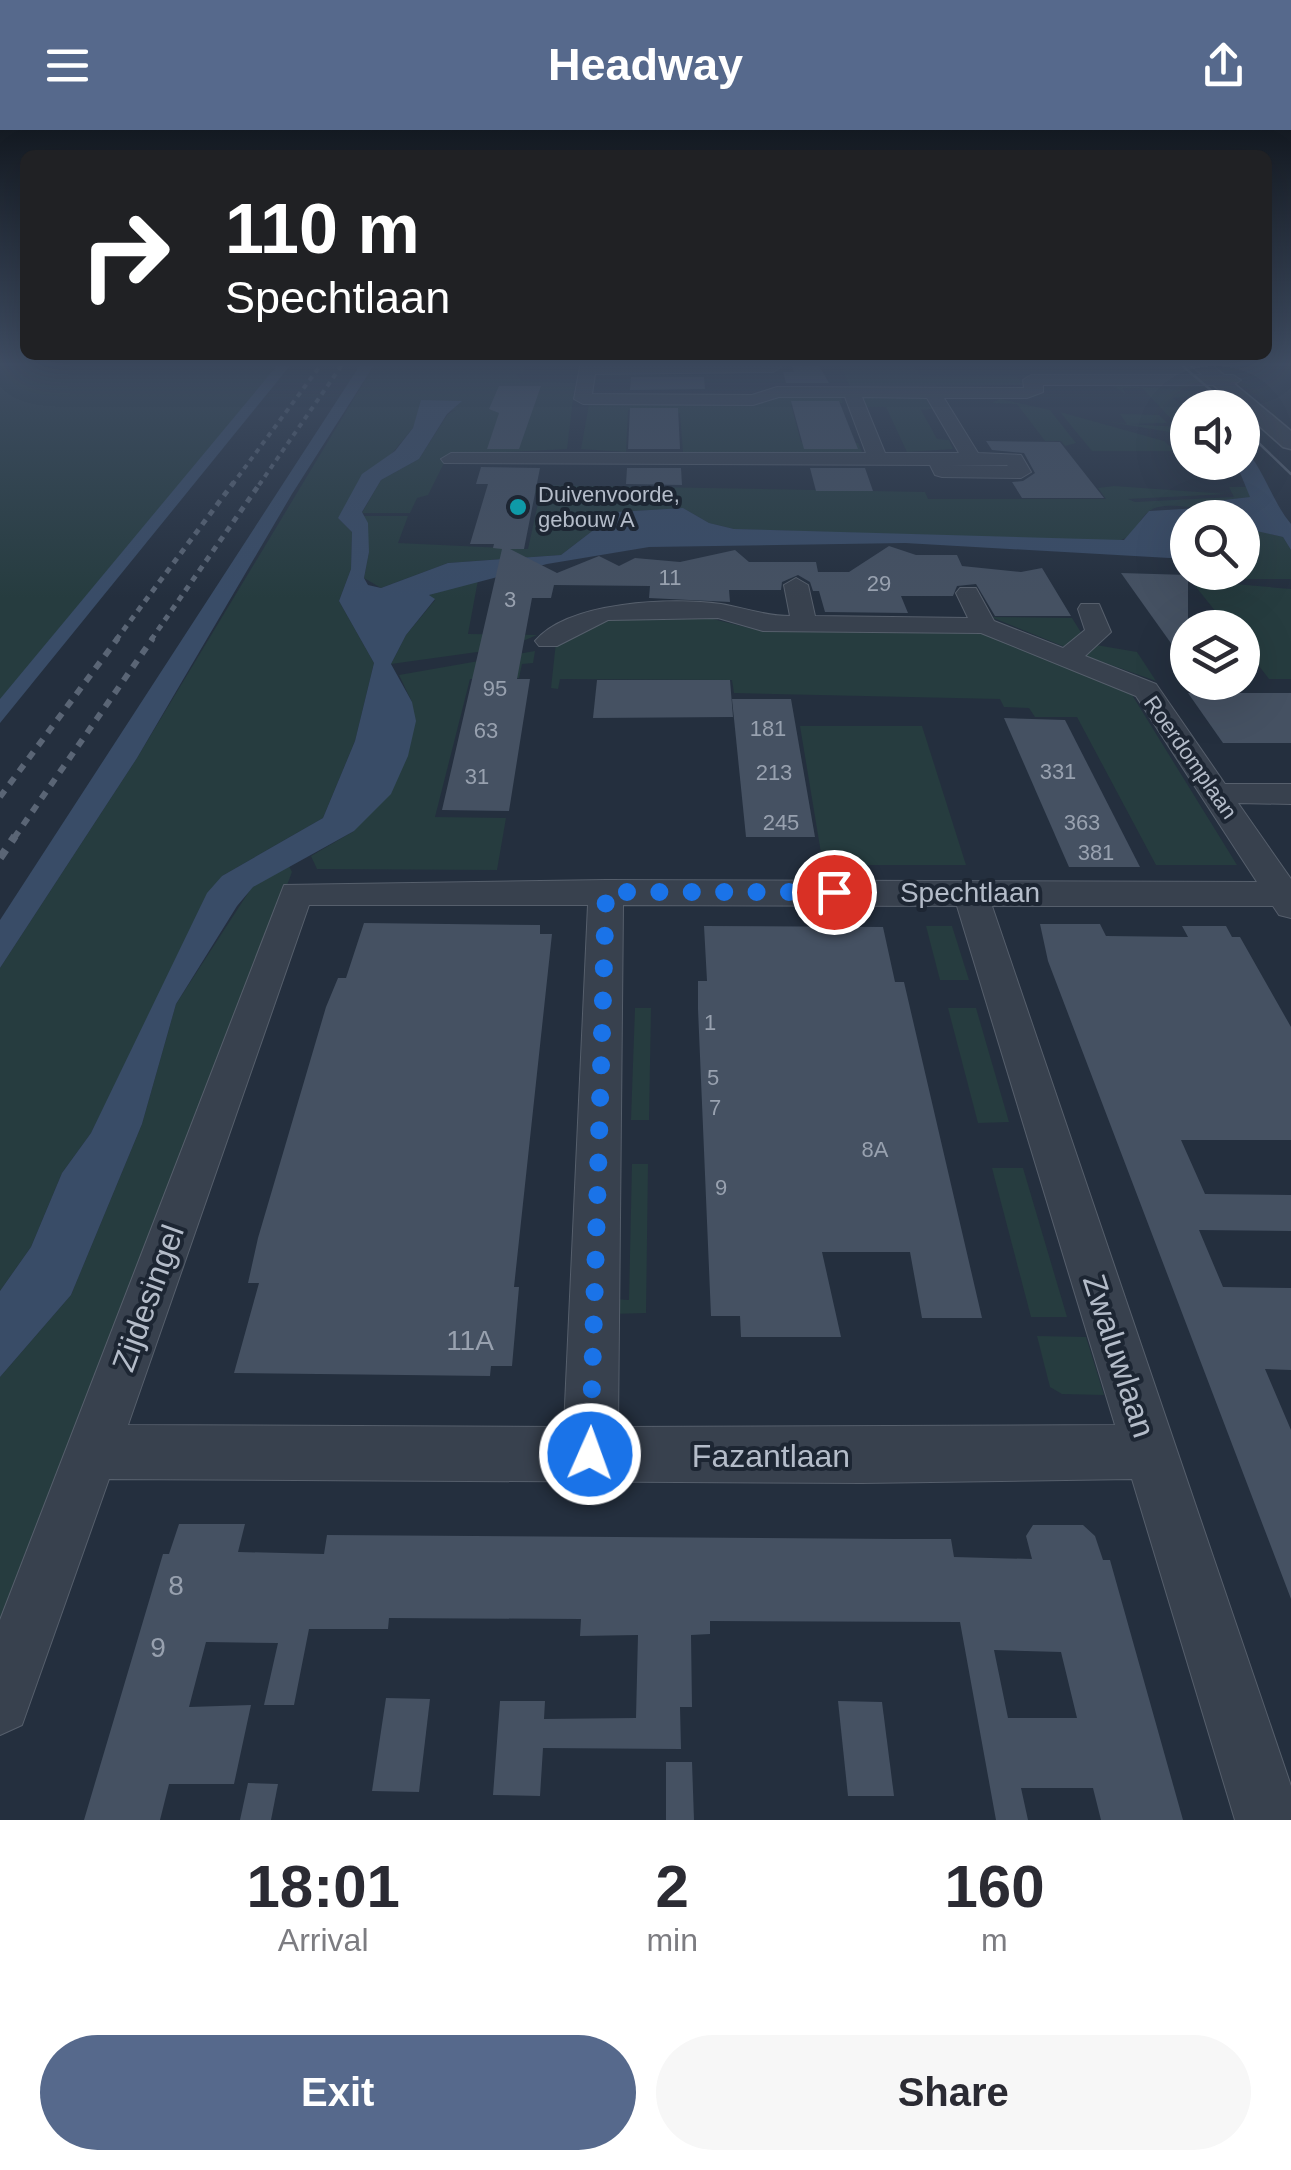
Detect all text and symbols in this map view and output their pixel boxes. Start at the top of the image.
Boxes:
icon: menu [40,38,95,93]
icon: share [1196,38,1251,93]
text: Headway [548,39,743,90]
icon: right [60,190,190,320]
text: 110 m [225,190,420,268]
text: Spechtlaan [225,272,450,323]
map controls [1170,390,1260,700]
button: sound [1170,390,1260,480]
place label: Duivenvoorde, gebouw A [538,482,680,532]
marker: Duivenvoorde, gebouw A [507,496,529,518]
button: search [1170,500,1260,590]
house number: 11 [659,565,681,590]
house number: 29 [867,571,891,596]
house number: 3 [504,587,516,612]
button: layers [1170,610,1260,700]
house number: 95 [483,676,507,701]
street label: Roerdomplaan [1139,691,1242,824]
house number: 181 [750,716,786,741]
house number: 63 [474,718,498,743]
house number: 331 [1040,759,1076,784]
house number: 213 [756,760,792,785]
house number: 31 [465,764,489,789]
house number: 245 [763,810,799,835]
house number: 363 [1064,810,1100,835]
house number: 381 [1078,840,1114,865]
pin [792,850,877,935]
icon: arrive [807,865,862,920]
street label: Spechtlaan [900,877,1040,908]
house number: 1 [704,1010,716,1035]
house number: 5 [707,1065,719,1090]
house number: 7 [709,1095,721,1120]
house number: 8A [862,1137,889,1162]
house number: 9 [715,1175,727,1200]
street label: Zijdesingel [105,1220,191,1376]
street label: Zwaluwlaan [1076,1270,1162,1442]
house number: 11A [446,1325,494,1356]
position arrow [538,1402,642,1506]
street label: Fazantlaan [692,1438,850,1474]
house number: 8 [168,1570,184,1601]
house number: 9 [150,1632,166,1663]
text: 18:01 [246,1853,400,1920]
text: 2 [655,1853,689,1920]
text: 160 [944,1853,1045,1920]
text: Arrival [278,1922,369,1958]
text: min [646,1922,698,1958]
text: m [981,1922,1008,1958]
button: Exit [40,2035,636,2150]
button: Share [656,2035,1251,2150]

